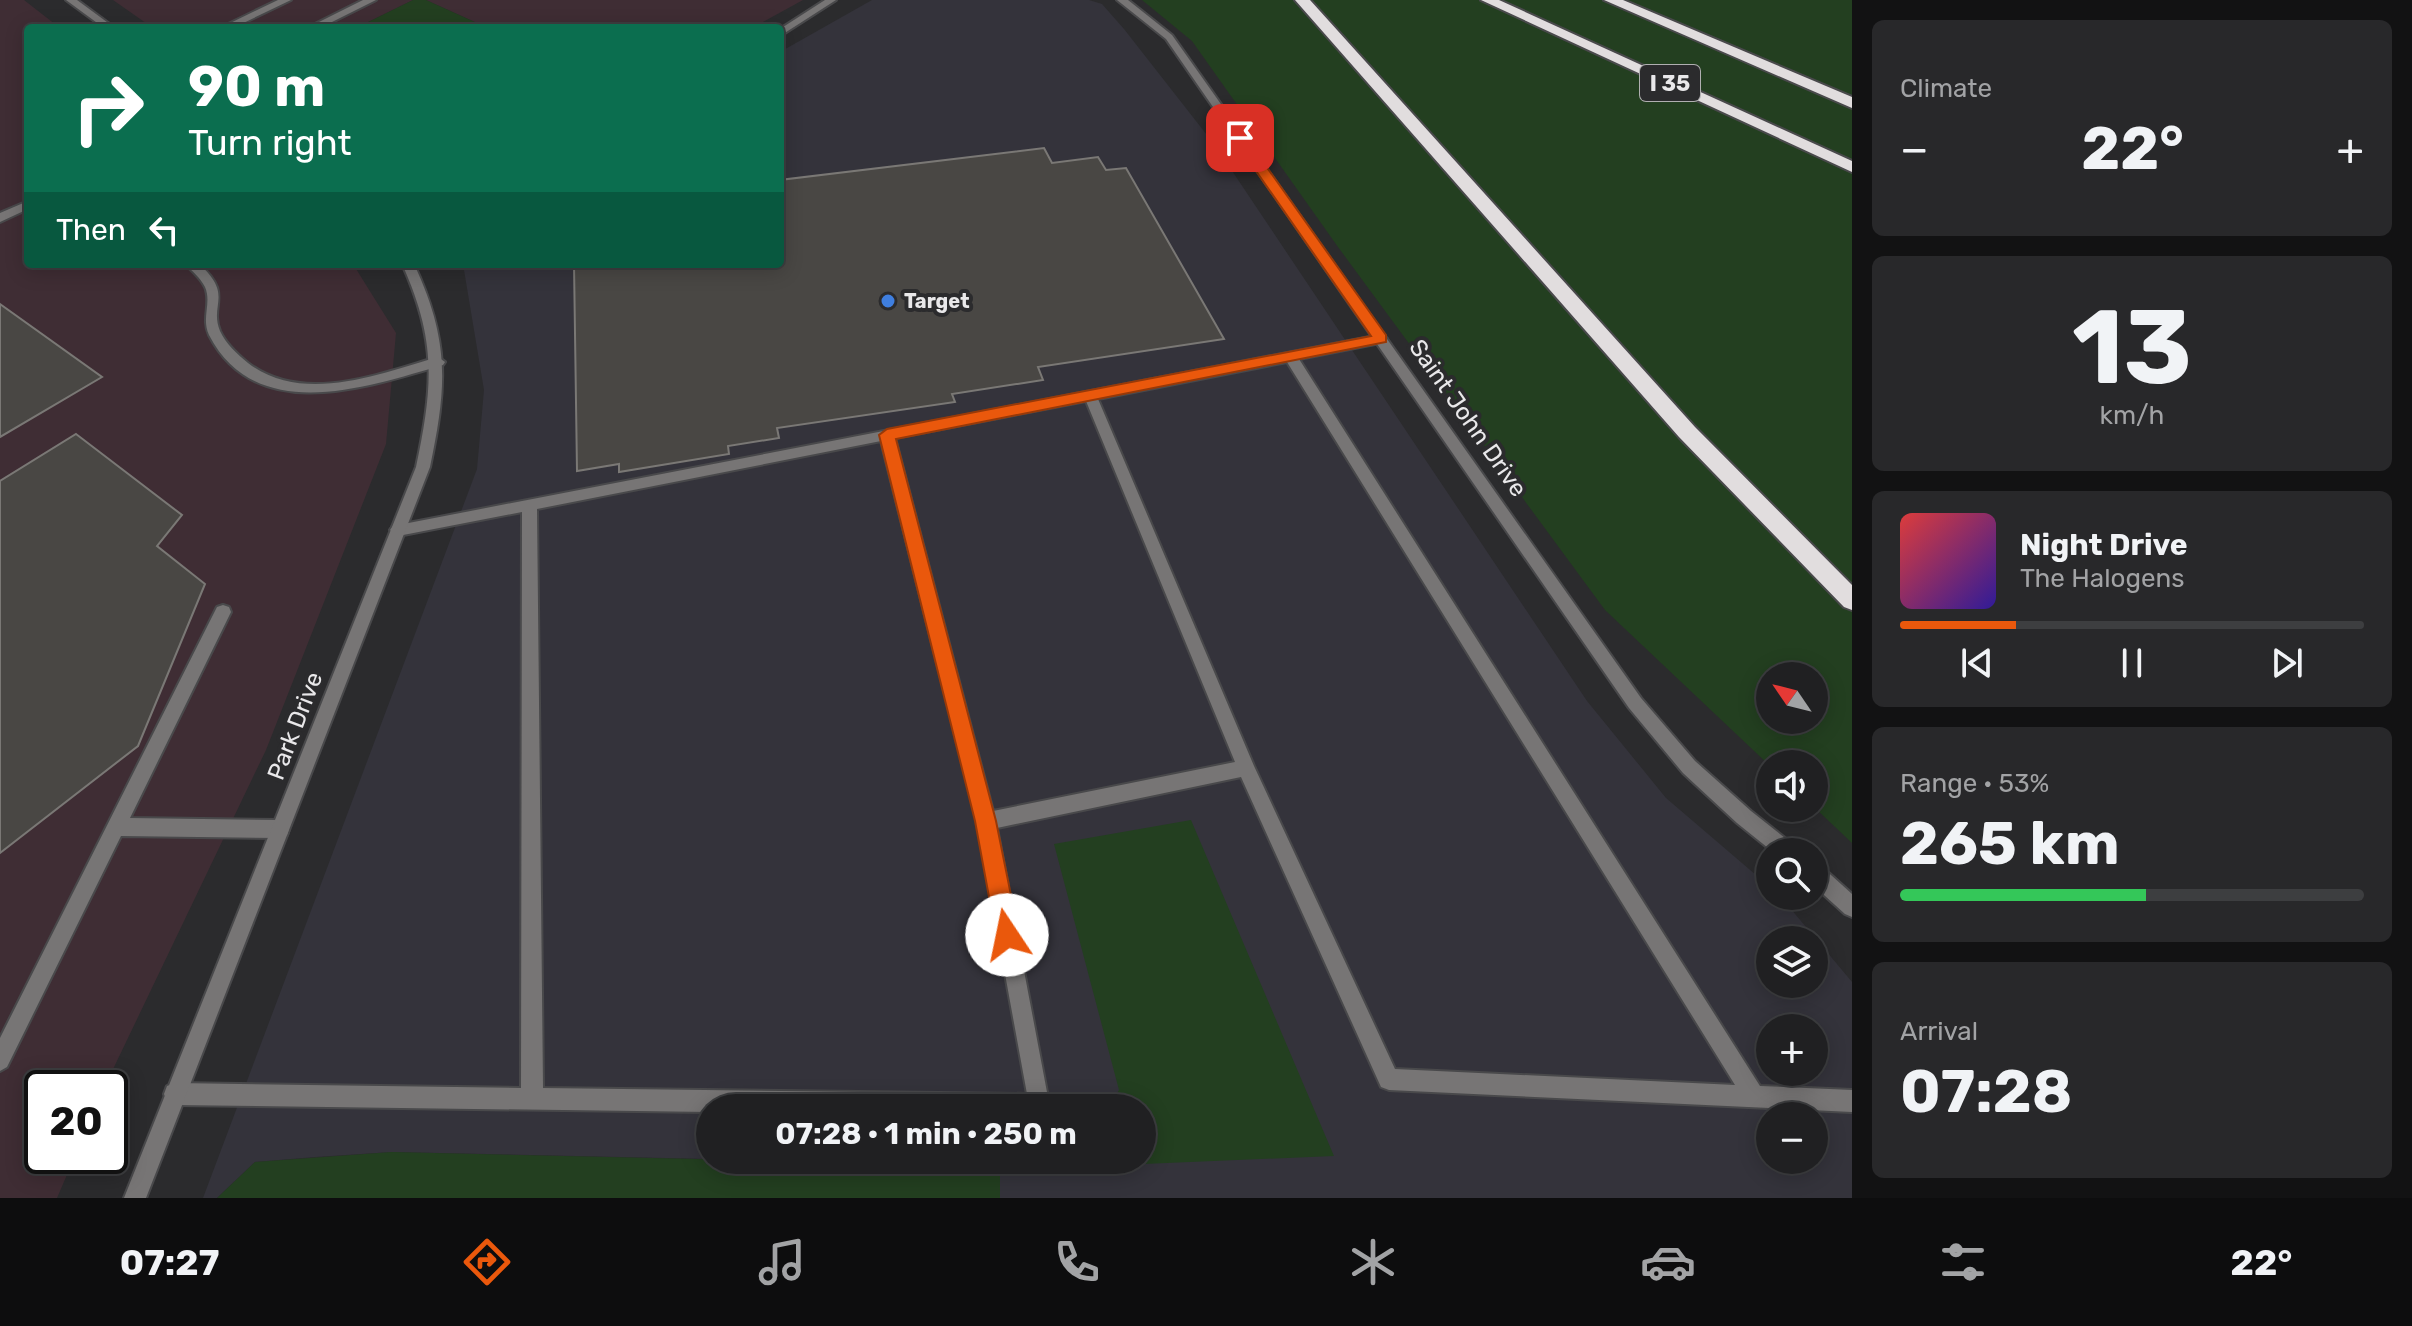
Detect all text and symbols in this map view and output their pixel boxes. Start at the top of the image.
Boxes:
text: 90 m [188,54,325,120]
icon: right [56,56,160,160]
road number: I 35 [1640,65,1700,101]
text: Climate [1900,73,1992,104]
pin [1206,104,1274,172]
text: 22° [2081,113,2184,184]
icon: arrive [1218,116,1262,160]
text: Turn right [188,121,352,164]
text: − [1900,123,1929,175]
text: + [2337,123,2364,175]
icon: left [142,208,186,252]
text: Then [56,212,126,248]
text: 13 [2072,286,2192,409]
place label: Target [904,289,970,313]
marker: Target [879,292,897,310]
street label: Saint John Drive [1403,334,1533,502]
text: km/h [2100,400,2164,431]
text: Night Drive [2020,527,2188,563]
text: The Halogens [2020,563,2185,594]
icon: previous [1955,641,1999,685]
icon: pause [2110,641,2154,685]
icon: next [2265,641,2309,685]
north arrow [1756,662,1828,734]
map controls [1756,662,1828,1174]
street label: Park Drive [262,668,328,784]
button: sound [1756,750,1828,822]
text: Range · 53% [1900,768,2049,799]
text: 265 km [1900,808,2120,879]
button: search [1756,838,1828,910]
position arrow [965,893,1049,977]
button: layers [1756,926,1828,998]
button: + [1756,1014,1828,1086]
text: Arrival [1900,1016,1978,1047]
text: 07:28 [1900,1056,2072,1127]
speed limit sign: 20 [24,1070,128,1174]
button: − [1756,1102,1828,1174]
text: 07:28 · 1 min · 250 m [775,1116,1077,1152]
icon: directions [459,1234,515,1290]
icon: music [754,1234,810,1290]
icon: phone [1049,1234,1105,1290]
icon: climate [1345,1234,1401,1290]
icon: car [1640,1234,1696,1290]
icon: filters [1935,1234,1991,1290]
text: 07:27 [120,1241,219,1284]
text: 22° [2231,1241,2292,1284]

